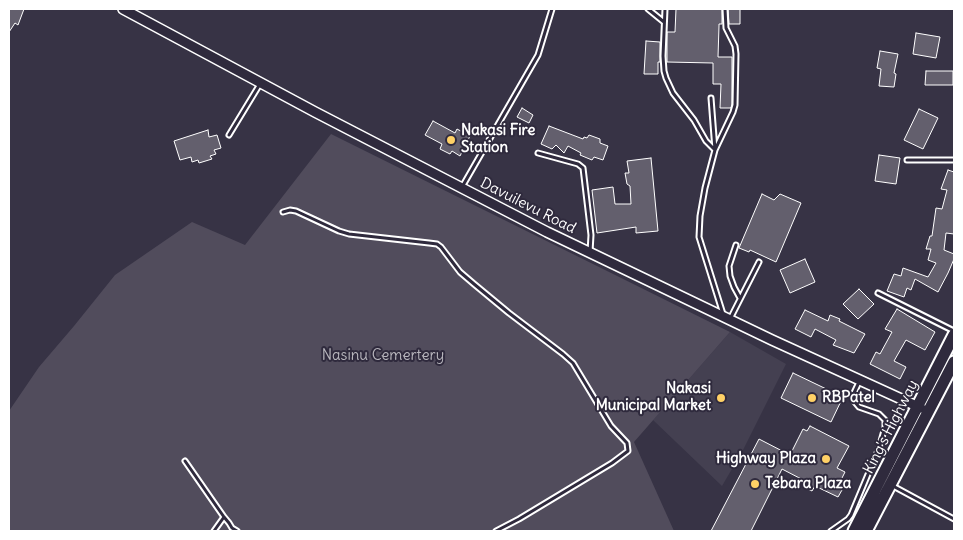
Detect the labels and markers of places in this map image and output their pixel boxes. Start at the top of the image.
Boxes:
place label: Nakasi Fire Station [461,122,535,157]
marker: Nakasi Fire Station [445,134,457,146]
place label: Nakasi Municipal Market [596,380,711,415]
place label: RBPatel [822,389,875,407]
marker: Nakasi Municipal Market [715,392,727,404]
marker: RBPatel [806,392,818,404]
place label: Highway Plaza [716,450,816,468]
marker: Highway Plaza [820,453,832,465]
place label: Tebara Plaza [765,475,851,493]
marker: Tebara Plaza [749,478,761,490]

